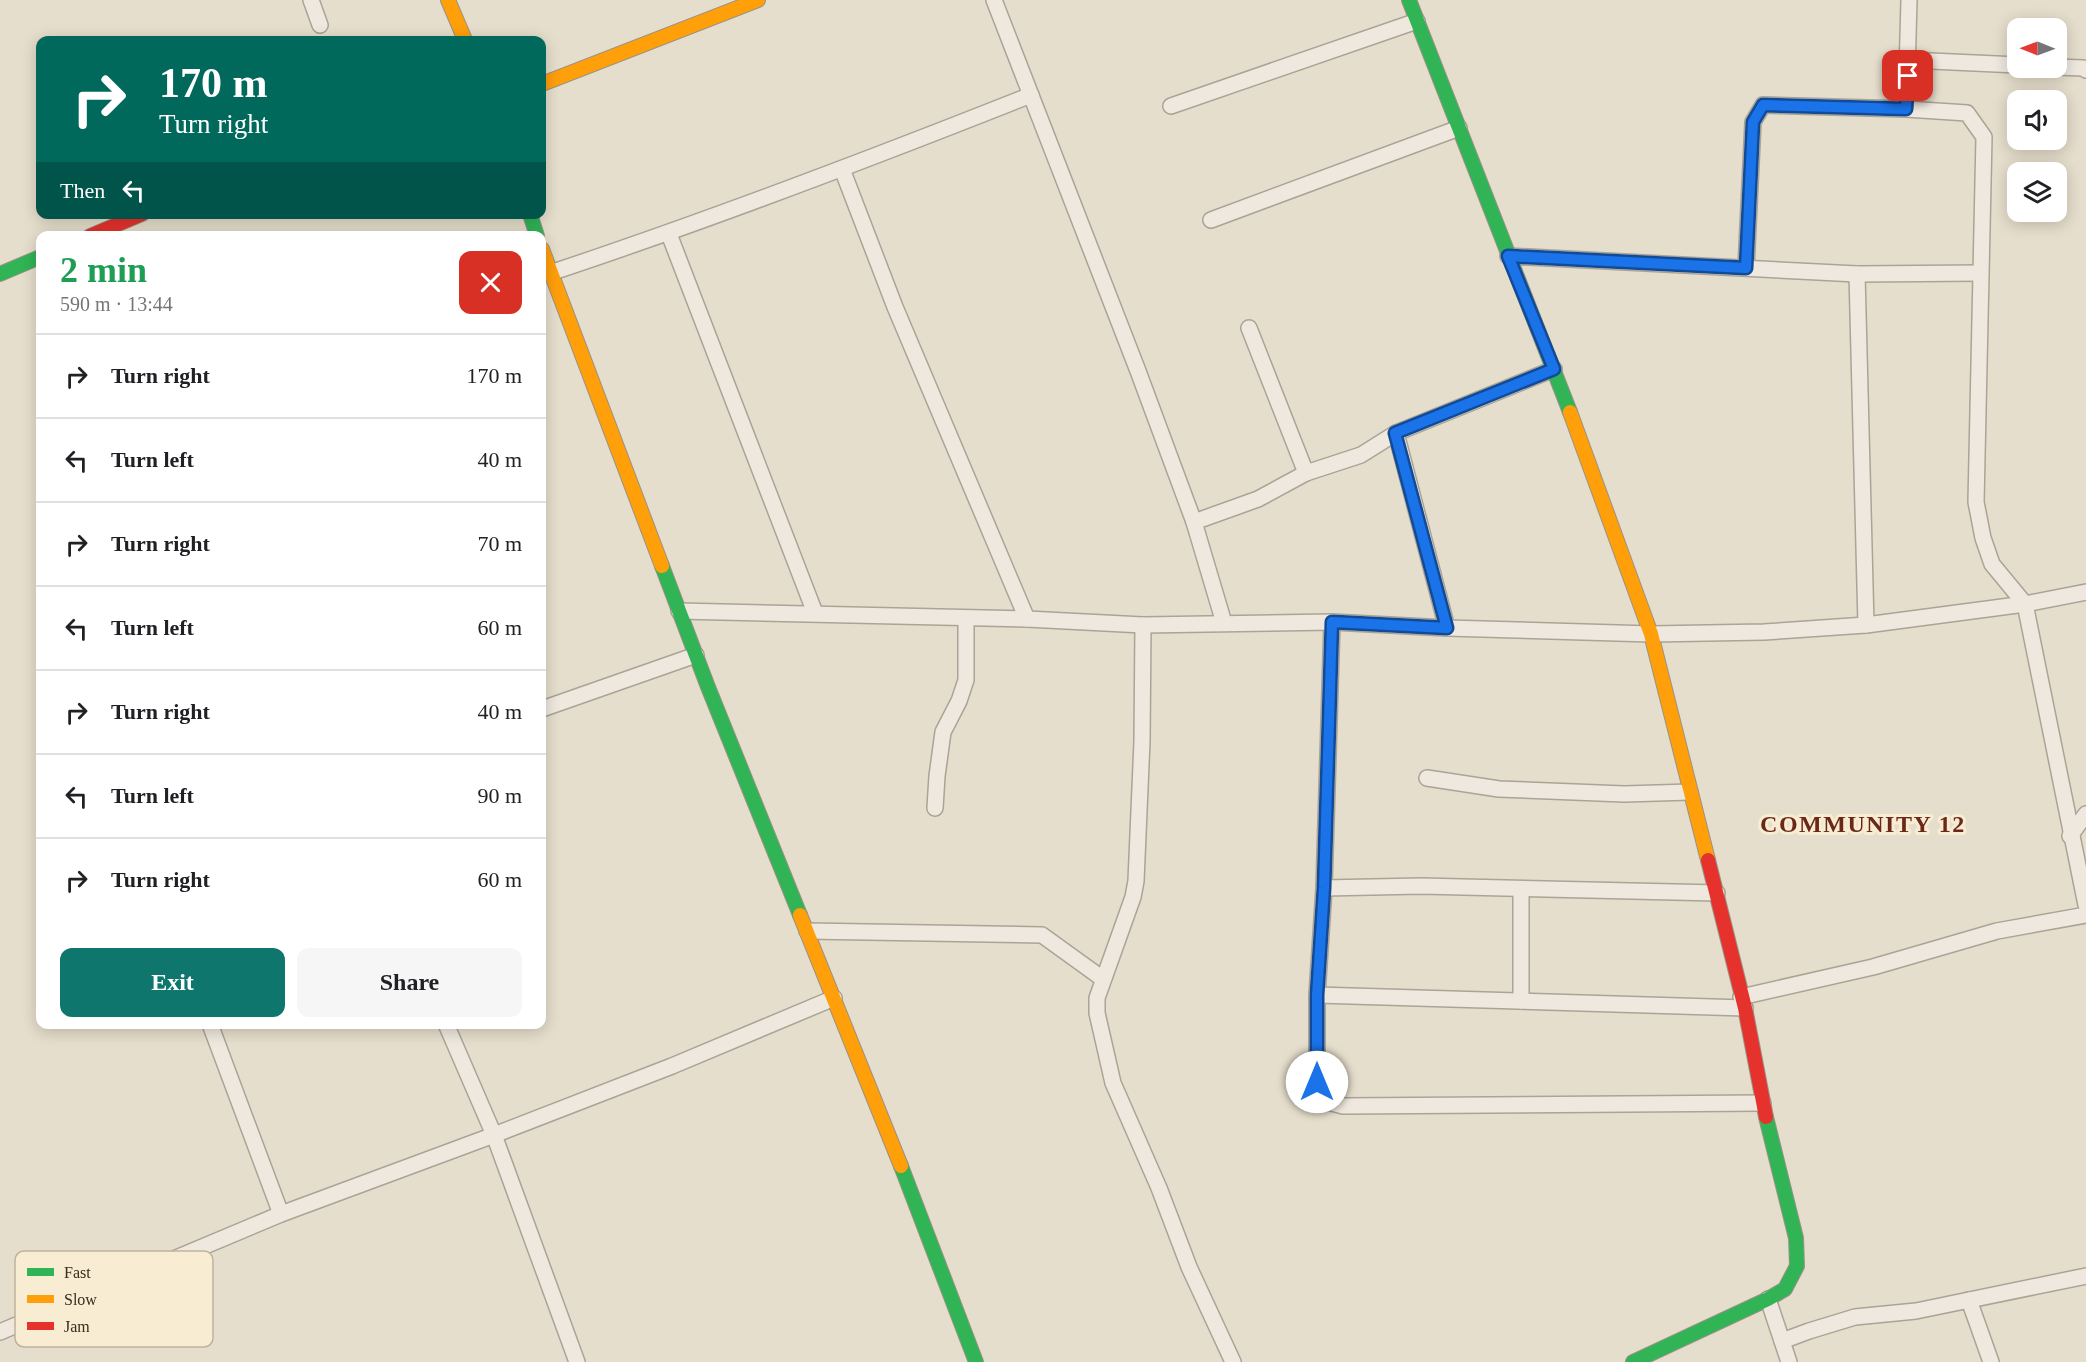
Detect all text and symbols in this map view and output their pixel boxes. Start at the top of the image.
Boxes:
north arrow [2007,18,2067,78]
map controls [2007,18,2067,222]
pin [1882,50,1933,101]
icon: arrive [1891,59,1924,92]
icon: right [60,60,138,138]
text: 170 m [159,60,268,106]
button: sound [2007,90,2067,150]
text: Turn right [159,109,268,139]
button: layers [2007,162,2067,222]
icon: left [117,174,150,207]
text: Then [60,178,105,203]
text: 2 min [60,250,147,290]
button: close [459,251,522,314]
text: 590 m · 13:44 [60,293,173,315]
icon: right [60,360,93,393]
text: Turn right [111,363,210,388]
text: 170 m [466,363,522,388]
icon: left [60,444,93,477]
text: Turn left [111,447,194,472]
text: 40 m [477,447,522,472]
icon: right [60,528,93,561]
text: Turn right [111,531,210,556]
text: 70 m [477,531,522,556]
icon: left [60,612,93,645]
text: Turn left [111,615,194,640]
text: 60 m [477,615,522,640]
icon: right [60,696,93,729]
text: Turn right [111,699,210,724]
text: 40 m [477,699,522,724]
icon: left [60,780,93,813]
text: Turn left [111,783,194,808]
text: 90 m [477,783,522,808]
district label: COMMUNITY 12 [1760,811,1966,837]
icon: right [60,864,93,897]
text: Turn right [111,867,210,892]
text: 60 m [477,867,522,892]
button: Exit [60,948,285,1017]
button: Share [297,948,522,1017]
position arrow [1285,1050,1349,1114]
legend [15,1251,213,1347]
text: Fast [64,1264,91,1281]
text: Slow [64,1291,97,1308]
text: Jam [64,1318,90,1335]

